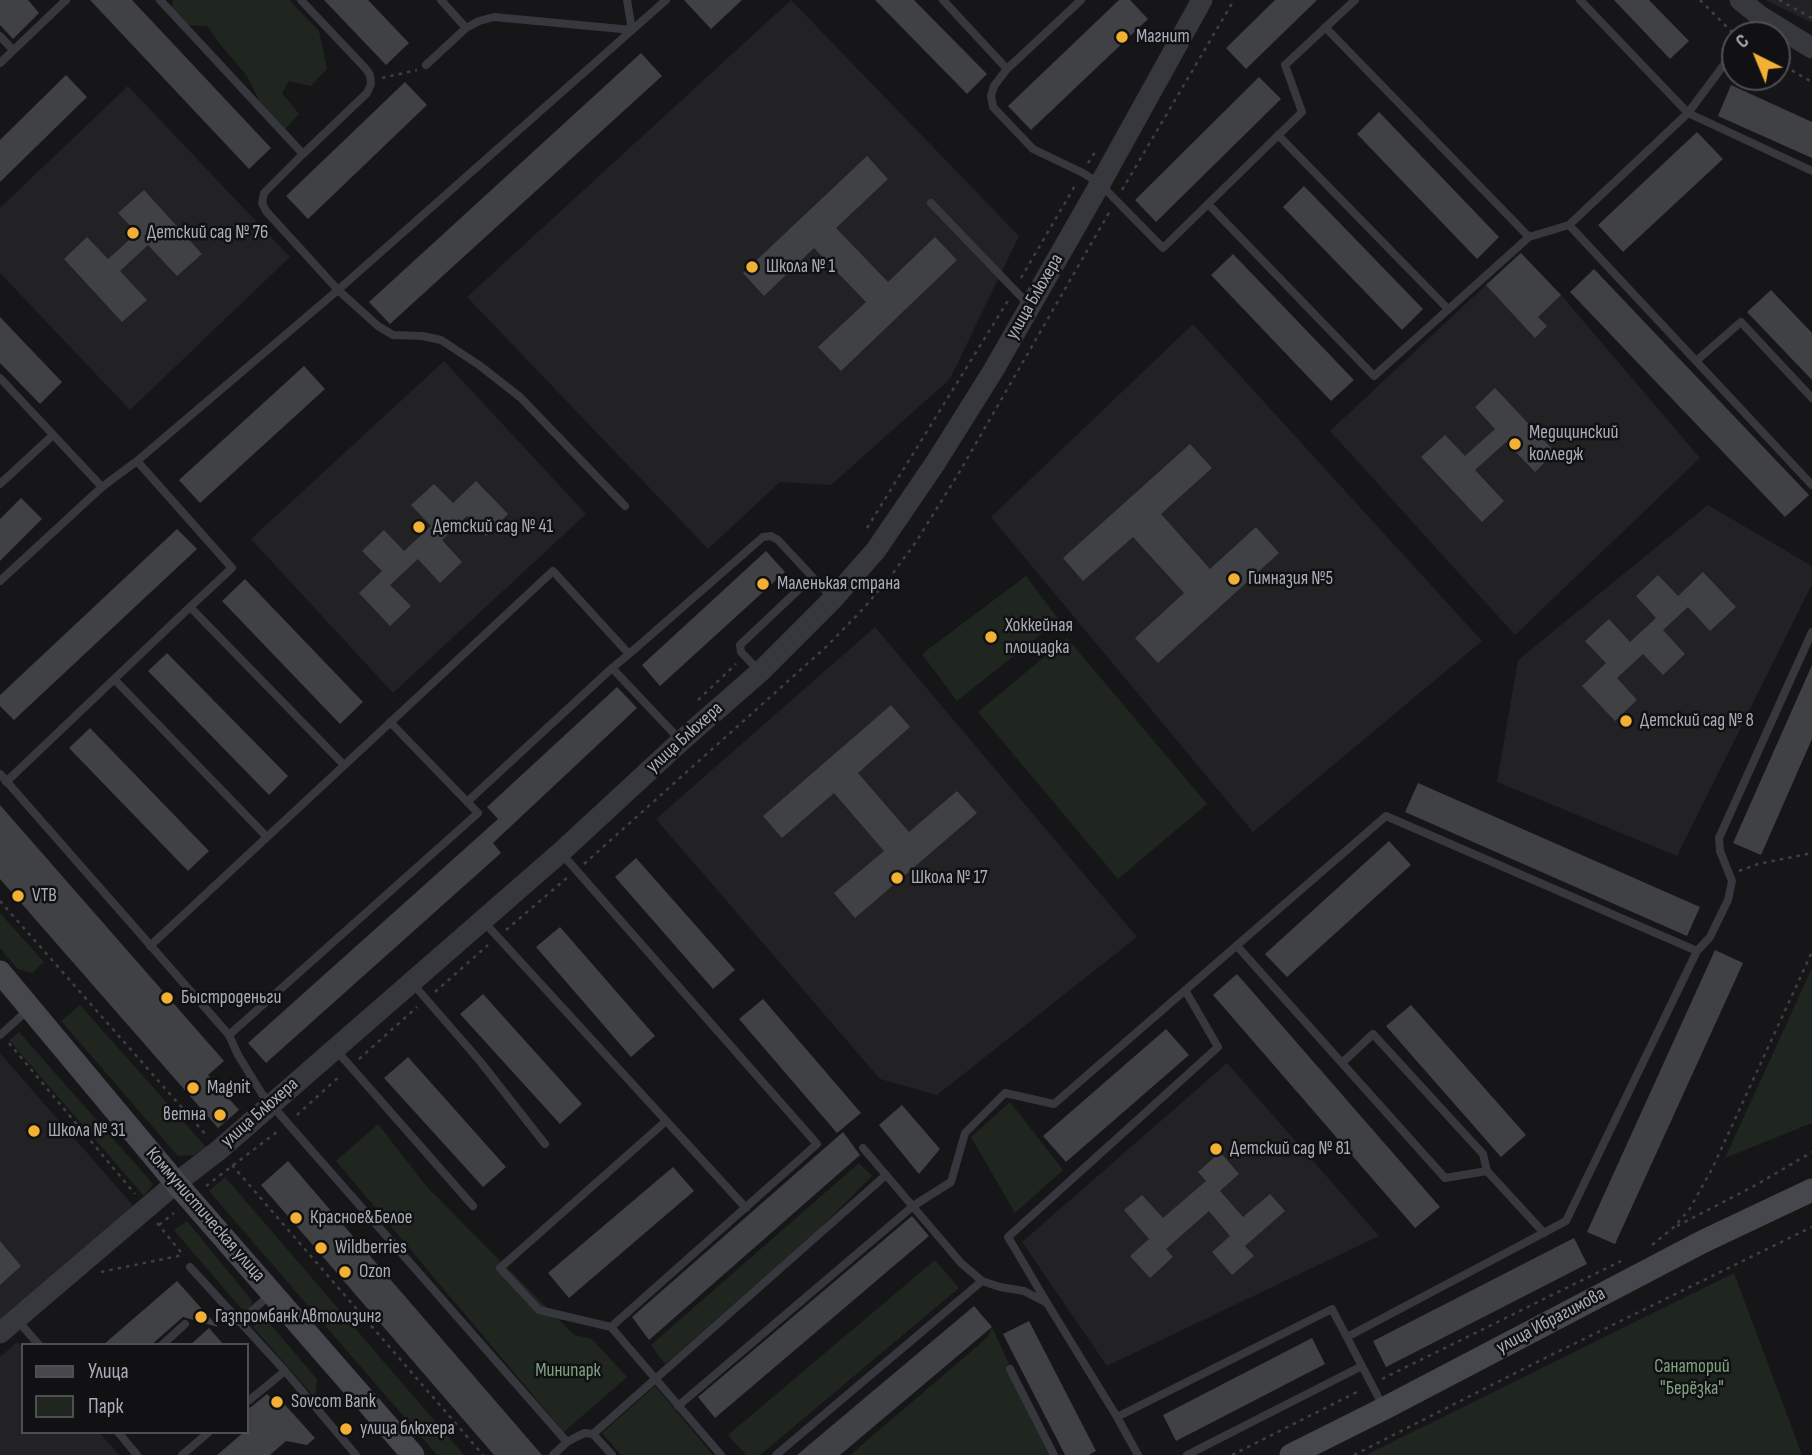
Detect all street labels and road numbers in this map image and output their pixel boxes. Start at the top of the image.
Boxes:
street label: улица Блюхера [1001,250,1069,344]
street label: улица Блюхера [642,698,728,778]
street label: улица Блюхера [217,1073,303,1153]
street label: Коммунистическая улица [140,1143,270,1287]
street label: улица Ибрагимова [1493,1283,1609,1359]

